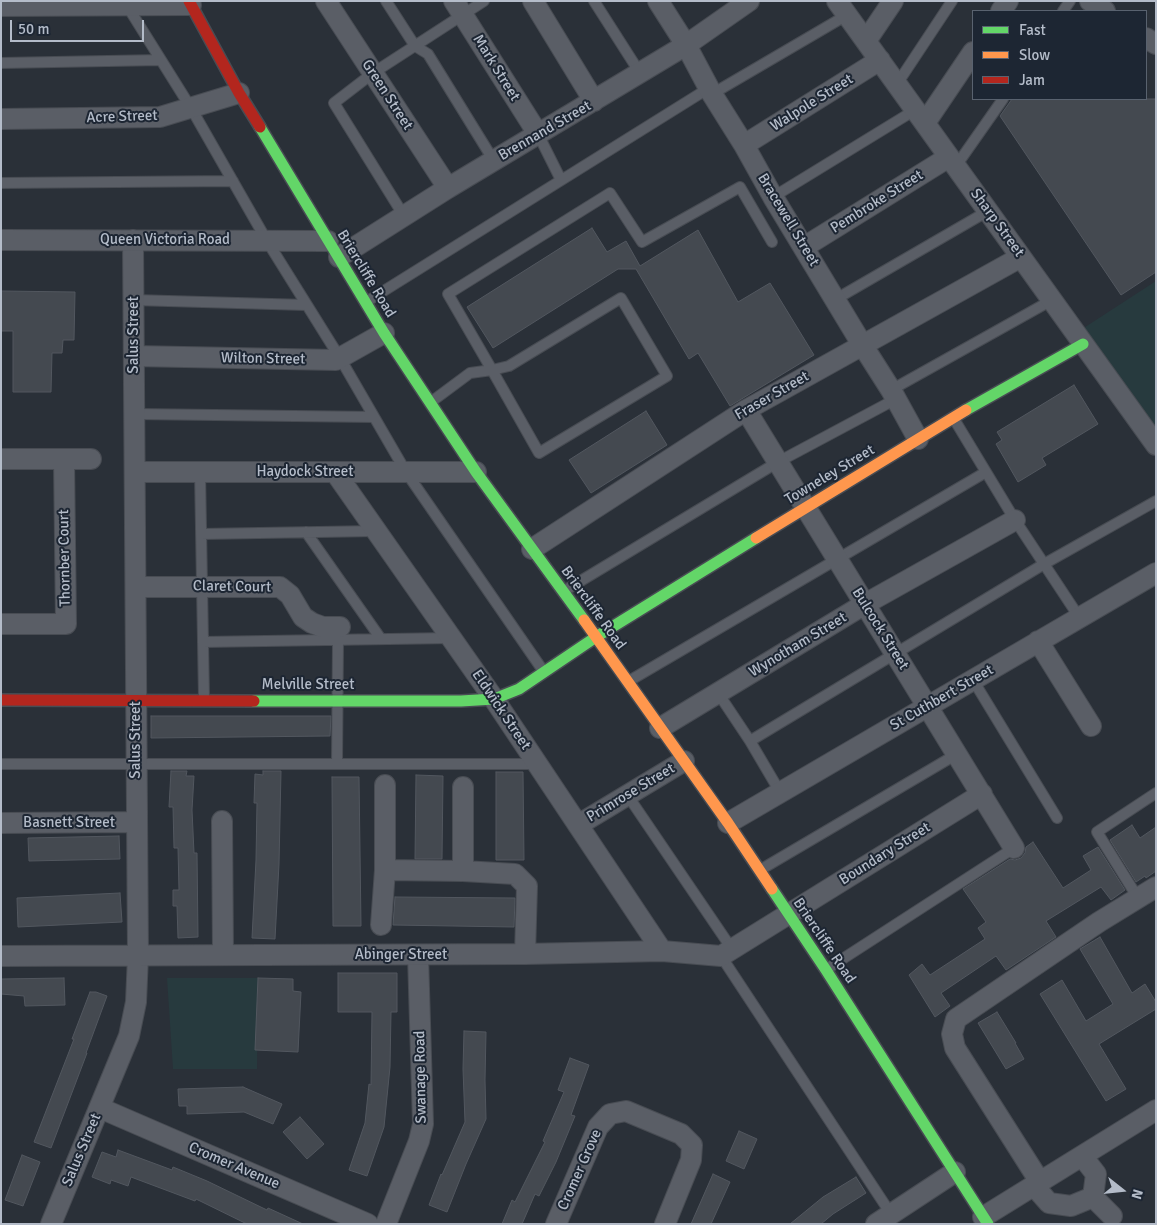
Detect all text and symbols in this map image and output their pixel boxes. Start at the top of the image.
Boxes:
scale bar [12,10,146,42]
legend [972,10,1147,100]
text: 50 m [18,20,49,38]
text: Fast [1019,21,1046,39]
street label: Mark Street [468,31,524,105]
text: Slow [1019,46,1050,64]
street label: Green Street [358,56,416,134]
street label: Walpole Street [767,70,857,136]
text: Jam [1019,71,1045,89]
street label: Brennand Street [495,97,595,165]
street label: Acre Street [86,107,158,127]
street label: Pembroke Street [827,166,927,238]
street label: Bracewell Street [753,170,823,270]
street label: Sharp Street [966,185,1028,261]
street label: Briercliffe Road [333,227,399,321]
street label: Queen Victoria Road [100,231,230,249]
street label: Salus Street [125,296,143,374]
street label: Wilton Street [221,349,305,369]
street label: Fraser Street [732,368,812,424]
street label: Towneley Street [782,441,878,509]
street label: Haydock Street [256,463,354,481]
street label: Thornber Court [55,509,75,607]
street label: Briercliffe Road [557,563,629,653]
street label: Claret Court [193,577,271,597]
street label: Bulcock Street [848,585,912,673]
street label: Wynotham Street [746,609,850,681]
street label: St Cuthbert Street [887,661,997,735]
street label: Eldwick Street [468,666,534,754]
street label: Melville Street [262,676,354,694]
street label: Salus Street [127,701,145,779]
street label: Primrose Street [584,760,678,826]
street label: Basnett Street [23,814,115,832]
street label: Boundary Street [836,819,934,889]
street label: Briercliffe Road [789,895,859,987]
street label: Abinger Street [355,946,447,964]
street label: Swanage Road [411,1030,431,1124]
street label: Salus Street [59,1111,105,1189]
street label: Cromer Grove [554,1127,606,1213]
street label: Cromer Avenue [186,1139,282,1193]
north arrow [1097,1165,1147,1215]
text: N [1127,1187,1146,1201]

